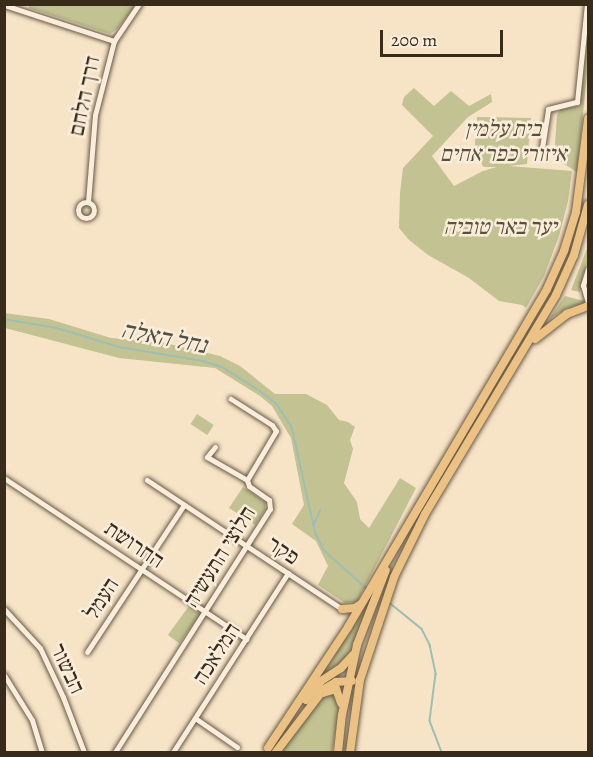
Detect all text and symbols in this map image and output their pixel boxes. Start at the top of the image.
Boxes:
scale bar [383,18,506,56]
text: 200 m [391,28,437,52]
street label: דרך הלחם [64,53,106,139]
park label: בית עלמין איזורי כפר אחים [440,116,566,168]
park label: יער באר טוביה [444,215,556,241]
water label: נחל האלה [119,316,209,360]
street label: חלוצי התעשיה [178,501,262,613]
street label: החרושת [99,516,169,574]
street label: פקר [262,531,304,571]
street label: העמל [79,573,125,625]
street label: המלאכה [187,618,247,690]
street label: הבשור [44,640,90,698]

